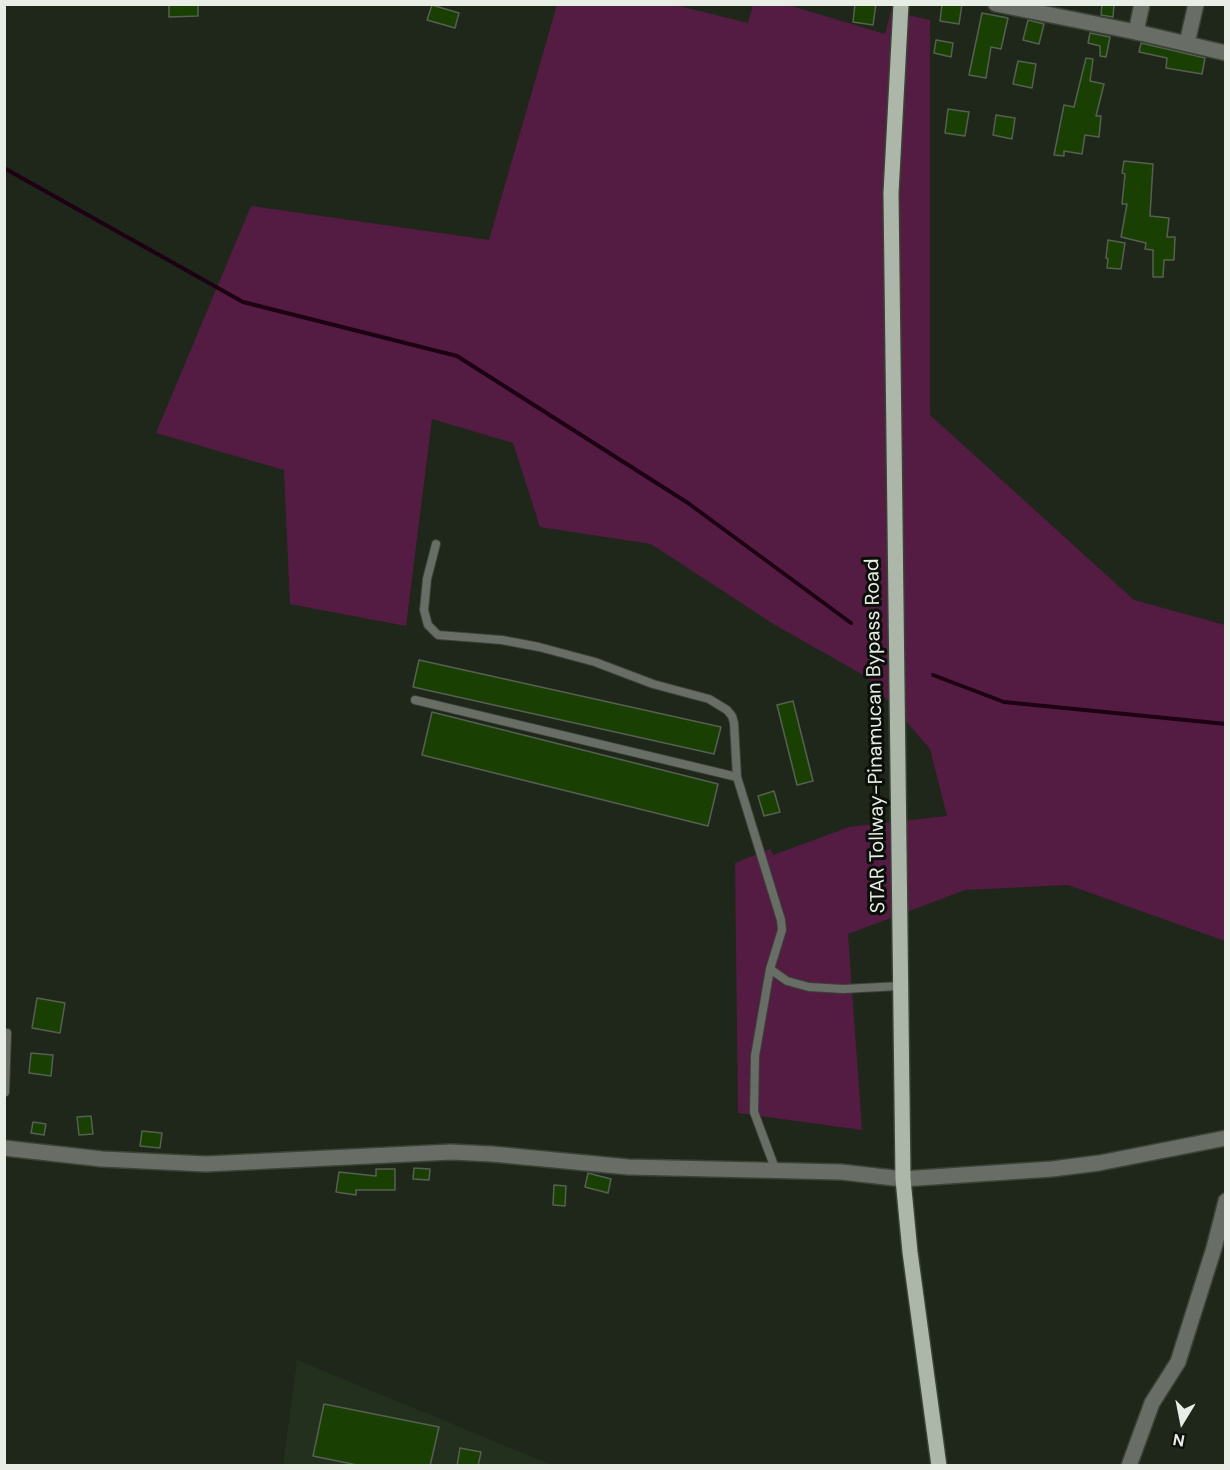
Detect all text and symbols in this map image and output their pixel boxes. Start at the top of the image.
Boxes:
street label: STAR Tollway-Pinamucan Bypass Road [861,558,891,914]
north arrow [1152,1392,1212,1452]
text: N [1171,1429,1186,1452]

